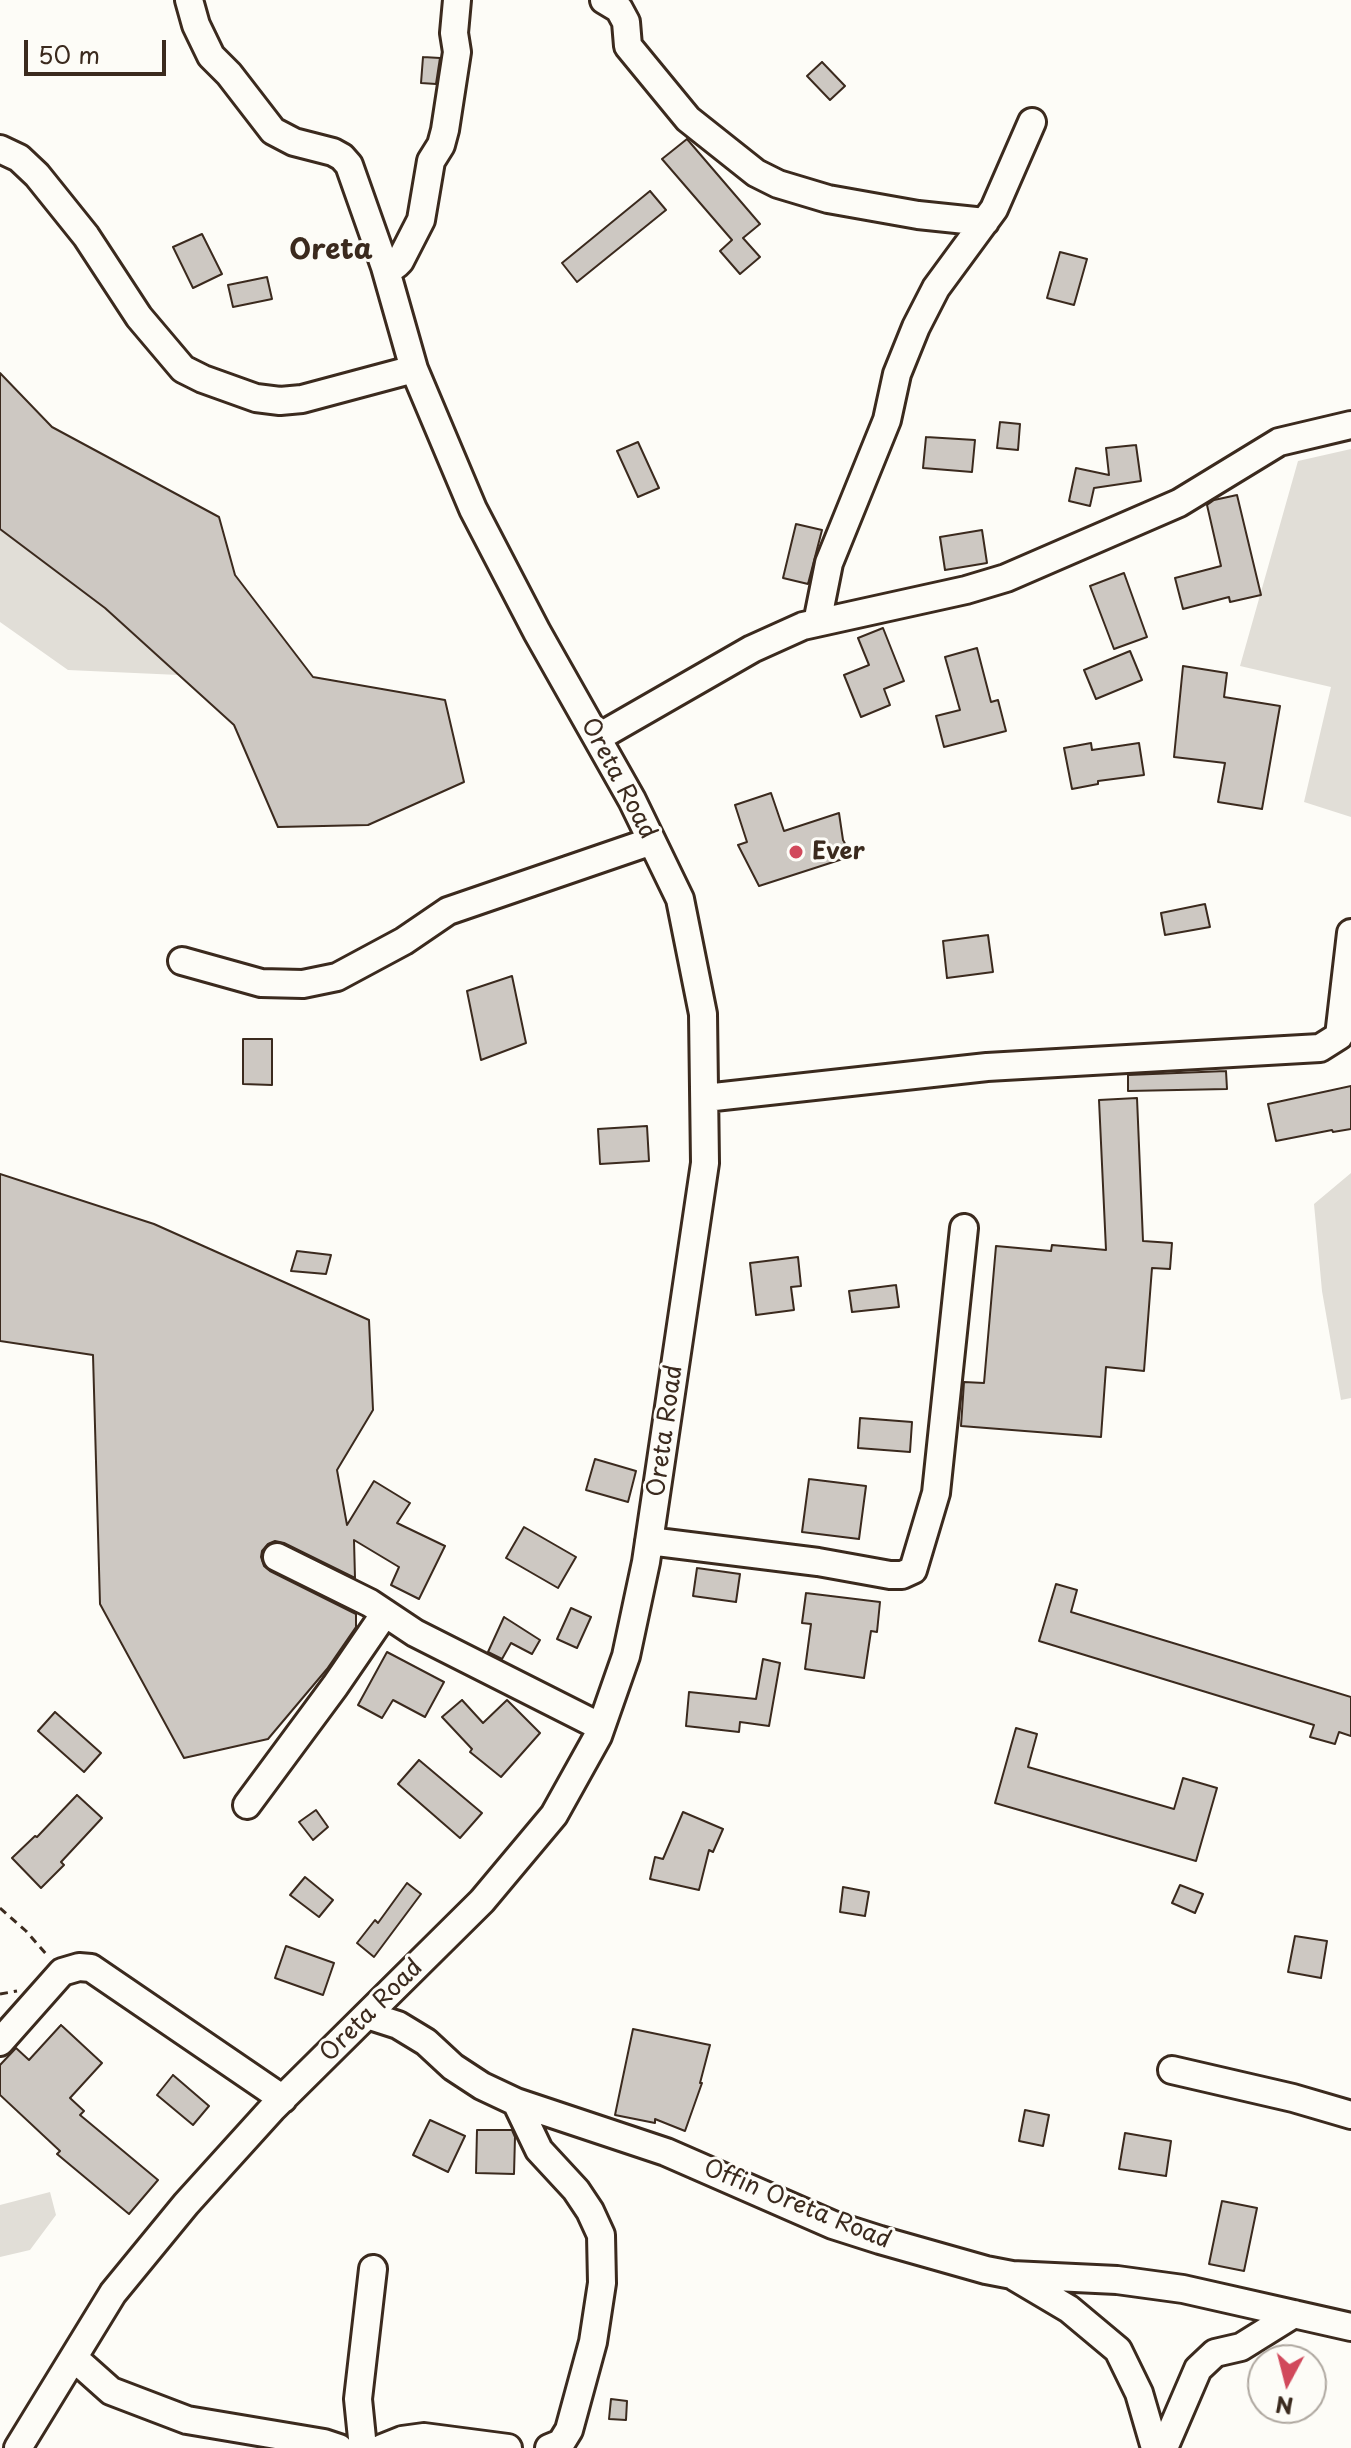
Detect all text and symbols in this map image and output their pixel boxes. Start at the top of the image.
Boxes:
scale bar [28,24,170,74]
text: 50 m [38,36,100,72]
district label: Oreta [289,234,373,268]
street label: Oreta Road [574,713,662,845]
place label: Ever [812,838,865,866]
marker: Ever [787,843,805,861]
street label: Oreta Road [642,1363,690,1499]
street label: Oreta Road [315,1954,429,2068]
street label: Offin Oreta Road [699,2154,895,2256]
north arrow [1247,2344,1327,2424]
text: N [1274,2389,1295,2424]

